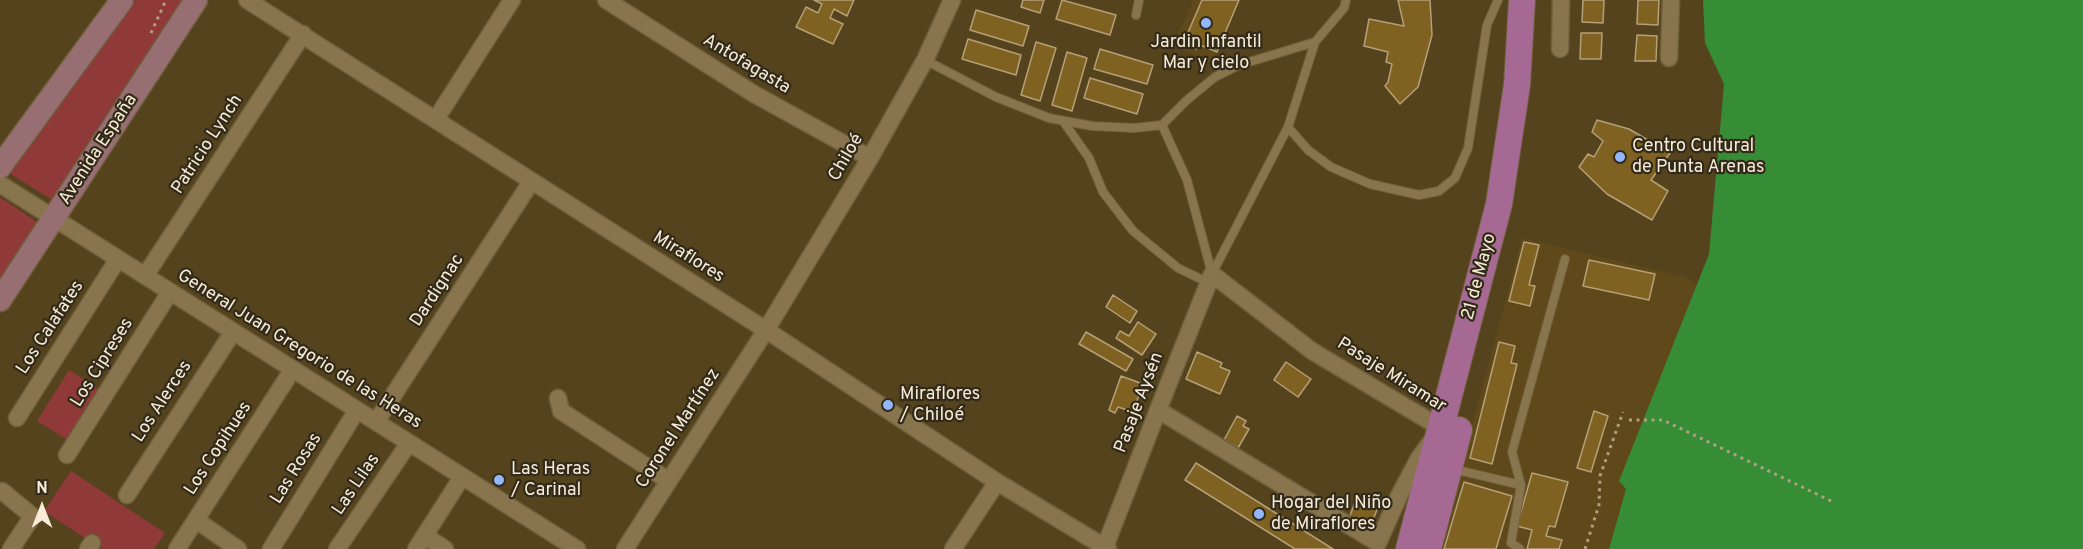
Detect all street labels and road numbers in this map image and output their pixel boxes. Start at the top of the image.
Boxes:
street label: Antofagasta [698,30,794,100]
street label: Avenida España [55,91,143,209]
street label: Patricio Lynch [168,91,248,199]
street label: Chiloé [825,130,869,186]
street label: Miraflores [648,228,728,288]
street label: 21 de Mayo [1458,231,1502,323]
street label: Dardignac [407,251,469,331]
street label: General Juan Gregorio de las Heras [173,265,425,435]
street label: Los Calafates [13,277,89,379]
street label: Los Cipreses [67,314,139,412]
street label: Pasaje Miramar [1332,334,1450,418]
street label: Pasaje Aysén [1111,350,1169,456]
street label: Los Alerces [129,357,197,447]
street label: Coronel Martínez [632,365,726,493]
street label: Los Copihues [181,398,257,500]
street label: Las Rosas [267,429,327,509]
street label: Las Lilas [329,450,385,520]

